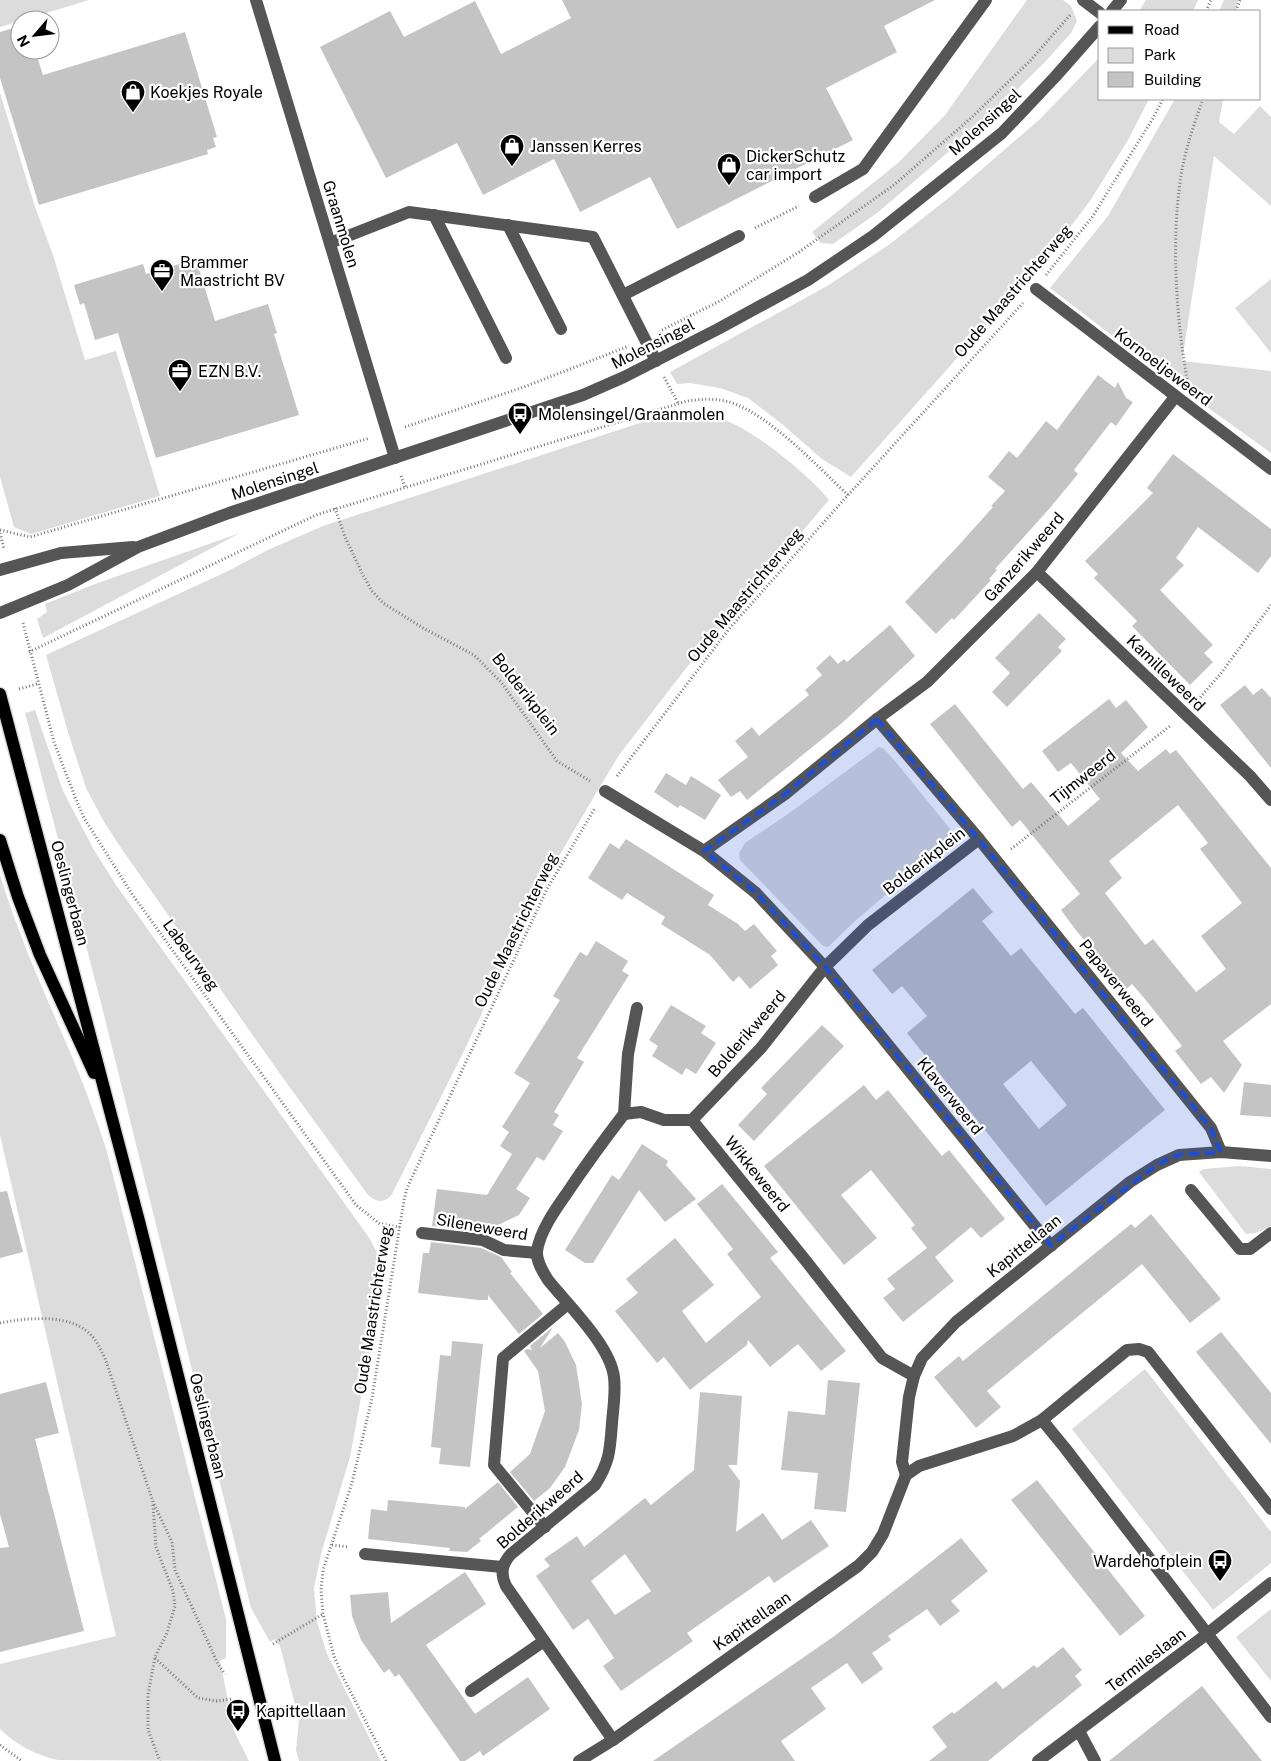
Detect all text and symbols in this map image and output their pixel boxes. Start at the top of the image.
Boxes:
north arrow [10,10,60,60]
legend [1098,10,1261,100]
text: Road [1144,21,1180,38]
text: N [14,33,33,50]
text: Park [1144,46,1176,63]
text: Building [1144,71,1202,88]
shop icon: Koekjes Royale [120,79,146,113]
place label: Koekjes Royale [150,83,263,102]
street label: Molensingel [945,84,1025,159]
shop icon: Janssen Kerres [499,133,525,167]
place label: Janssen Kerres [530,137,642,156]
place label: DickerSchutz car import [746,147,846,184]
shop icon: DickerSchutz car import [716,152,742,186]
street label: Graanmolen [319,178,363,270]
street label: Oude Maastrichterweg [950,221,1076,361]
place label: Brammer Maastricht BV [180,253,285,290]
office icon: Brammer Maastricht BV [149,258,175,292]
street label: Molensingel [608,315,698,373]
street label: Kornoeljeweerd [1110,324,1216,410]
office icon: EZN B.V. [167,358,193,392]
place label: EZN B.V. [198,362,261,381]
bus stop icon: Molensingel/Graanmolen [507,401,533,435]
place label: Molensingel/Graanmolen [538,405,725,424]
street label: Molensingel [229,458,321,504]
street label: Ganzerikweerd [980,508,1068,606]
street label: Oude Maastrichterweg [683,524,807,666]
street label: Kamilleweerd [1123,631,1209,715]
street label: Bolderikplein [488,649,564,739]
street label: Tijmweerd [1047,746,1119,808]
street label: Bolderikplein [879,823,969,899]
street label: Oeslingerbaan [47,838,93,948]
street label: Oude Maastrichterweg [470,850,562,1010]
street label: Labeurweg [159,916,223,994]
street label: Papaverweerd [1075,936,1157,1030]
street label: Bolderikweerd [704,987,790,1081]
street label: Klaverweerd [913,1054,987,1138]
street label: Wikkeweerd [721,1132,793,1216]
street label: Sileneweerd [435,1210,529,1244]
street label: Kapittellaan [983,1210,1065,1282]
street label: Oude Maastrichterweg [350,1225,396,1395]
street label: Oeslingerbaan [186,1371,230,1481]
street label: Bolderikweerd [493,1467,587,1553]
bus stop icon: Wardehofplein [1207,1548,1233,1582]
place label: Wardehofplein [1093,1552,1202,1571]
street label: Kapittellaan [710,1587,794,1655]
street label: Termileslaan [1102,1624,1190,1696]
bus stop icon: Kapittellaan [225,1698,251,1732]
place label: Kapittellaan [256,1702,346,1721]

